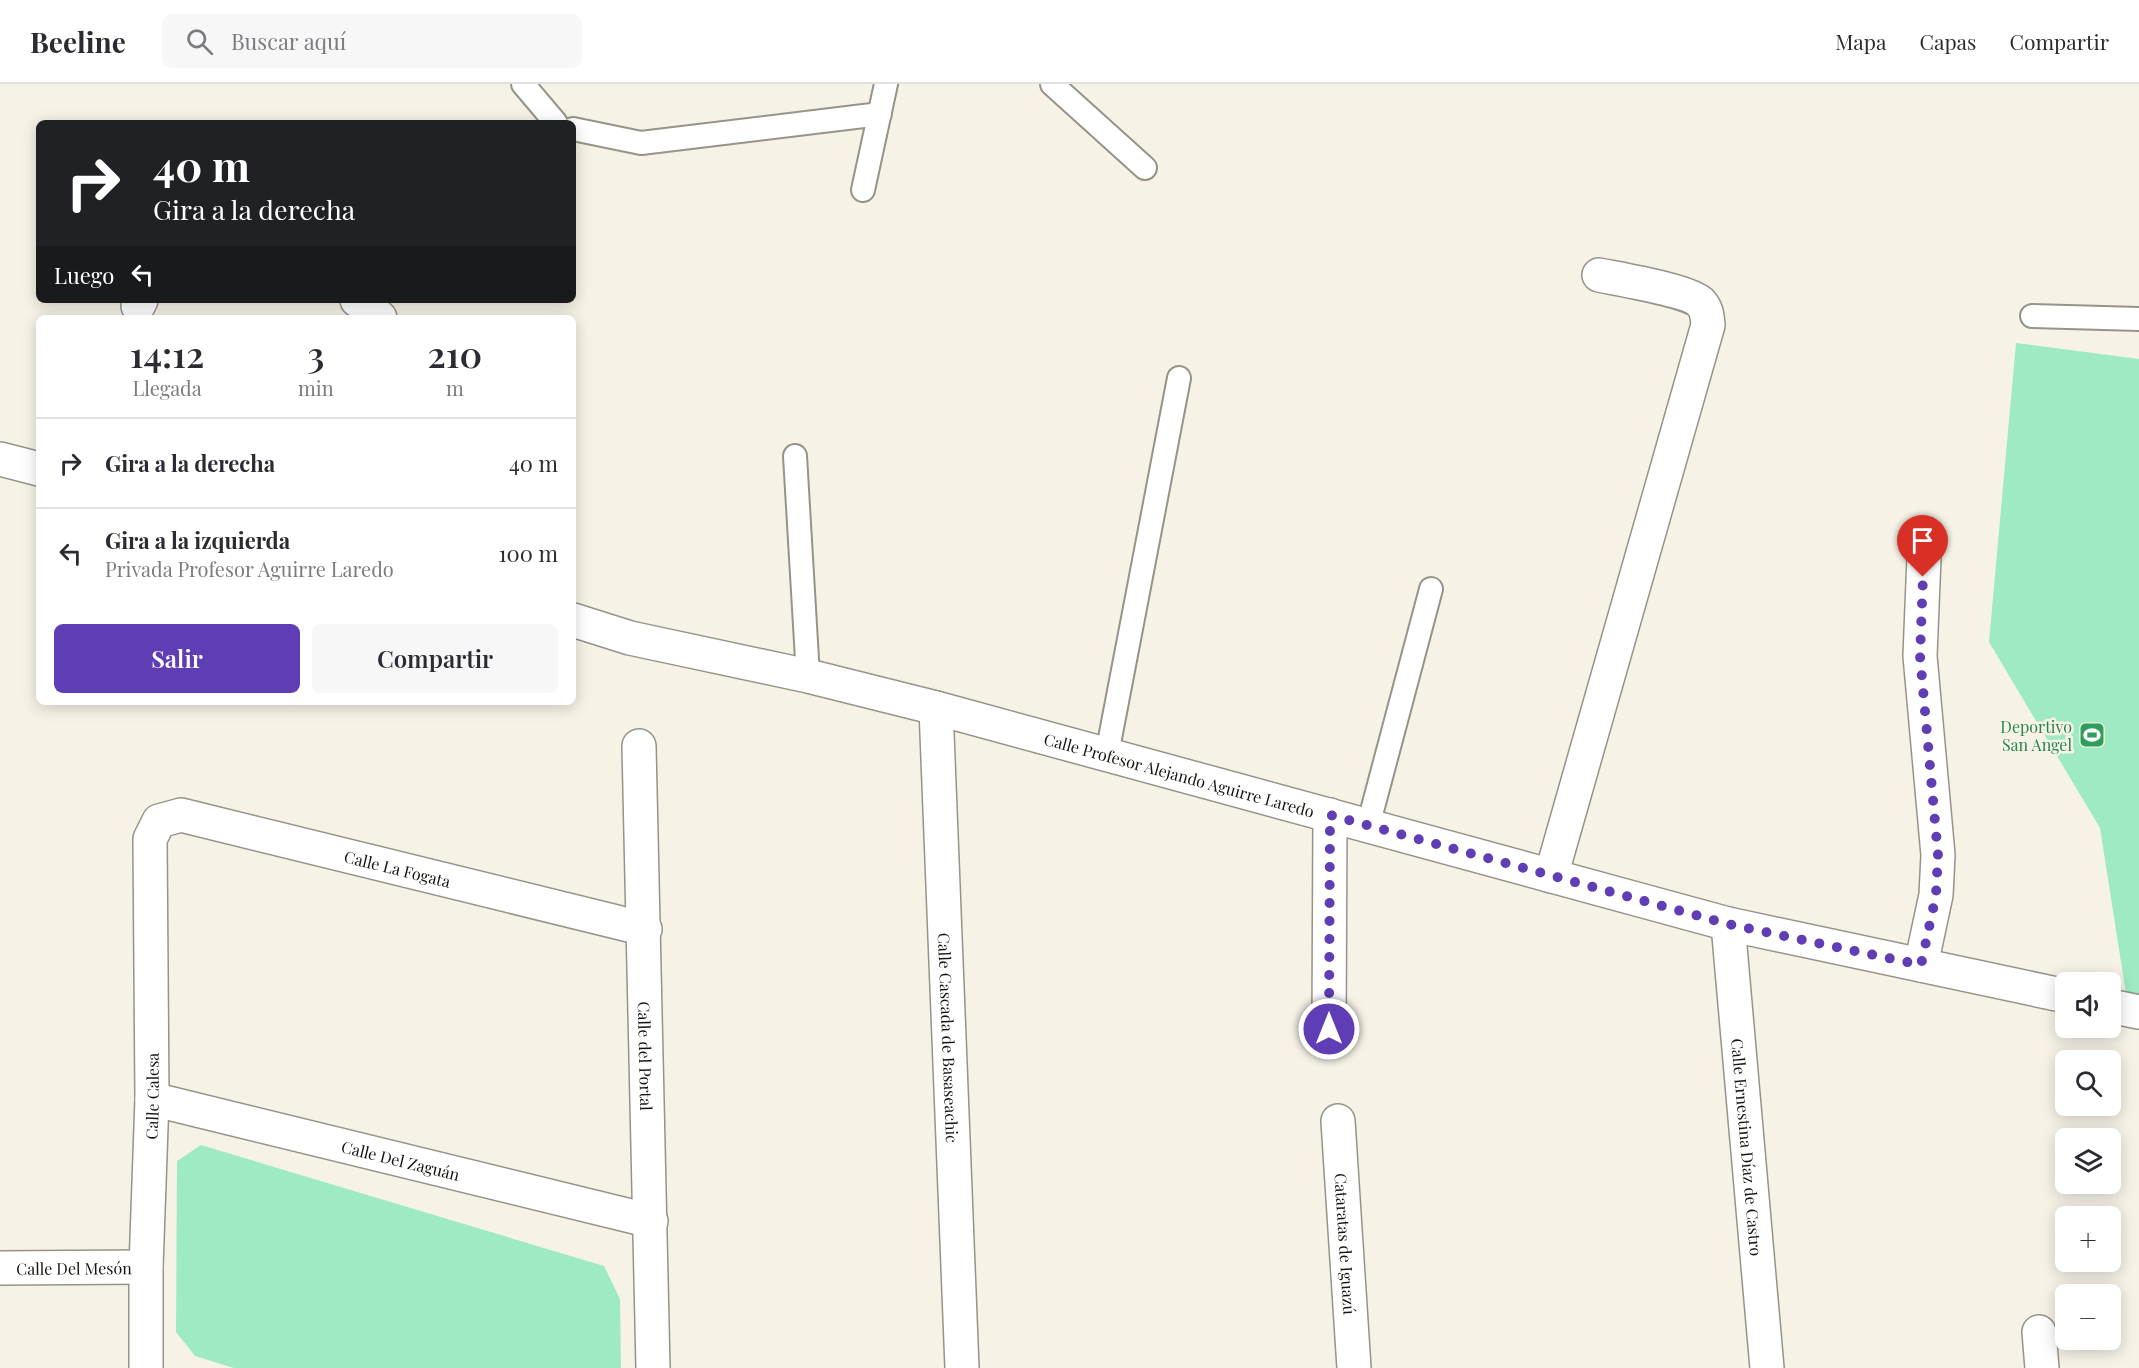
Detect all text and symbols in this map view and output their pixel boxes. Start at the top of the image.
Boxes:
search box [162,14,582,68]
text: Beeline [30,23,126,60]
icon: search [183,25,216,58]
text: Buscar aquí [231,26,346,56]
text: Mapa [1835,27,1887,55]
text: Capas [1920,27,1976,55]
text: Compartir [2009,27,2109,55]
text: 40 m [153,137,250,193]
icon: right [54,144,132,222]
text: Gira a la derecha [153,191,355,227]
icon: left [126,258,159,291]
text: Luego [54,260,114,290]
text: 14:12 [130,329,204,377]
text: 3 [307,329,324,377]
text: 210 [427,329,482,377]
text: Llegada [132,374,202,401]
text: min [298,374,334,401]
text: m [446,374,464,401]
icon: right [54,447,87,480]
text: Gira a la derecha [105,448,275,478]
text: 40 m [509,448,558,478]
pin [1897,515,1948,577]
icon: arrive [1906,524,1939,557]
text: Gira a la izquierda [105,525,290,555]
icon: left [54,537,87,570]
text: 100 m [498,538,558,568]
text: Privada Profesor Aguirre Laredo [105,555,394,582]
button: Salir [54,624,300,693]
button: Compartir [312,624,558,693]
place label: Deportivo San Angel [2000,716,2072,755]
sports icon: Deportivo San Angel [2077,720,2107,750]
street label: Calle Profesor Alejando Aguirre Laredo [1042,727,1317,821]
street label: Calle La Fogata [342,845,453,891]
street label: Calle Cascada de Basaseachic [934,932,964,1143]
map controls [2055,972,2121,1350]
button: sound [2055,972,2121,1038]
position arrow [1297,997,1361,1061]
street label: Calle del Portal [634,1001,658,1111]
street label: Calle Ernestina Díaz de Castro [1728,1038,1768,1257]
button: search [2055,1050,2121,1116]
street label: Calle Calesa [140,1053,163,1140]
button: layers [2055,1128,2121,1194]
street label: Calle Del Zaguán [339,1135,462,1184]
street label: Cataratas de Iguazú [1331,1172,1361,1315]
button: + [2055,1206,2121,1272]
street label: Calle Del Mesón [16,1257,132,1278]
button: − [2055,1284,2121,1350]

